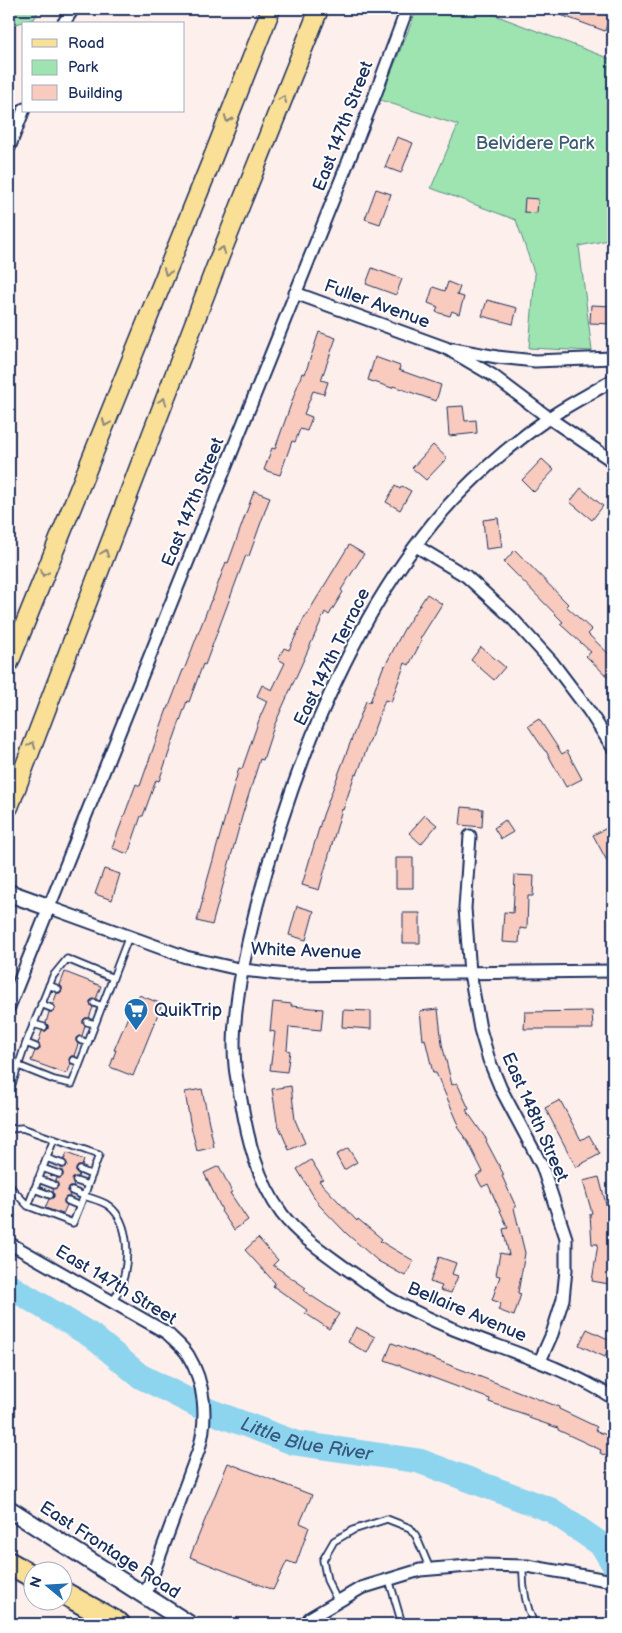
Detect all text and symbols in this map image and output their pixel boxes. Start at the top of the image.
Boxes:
legend [22,22,185,112]
text: Road [68,34,104,53]
text: Park [68,58,99,77]
street label: East 147th Street [309,58,378,194]
text: Building [68,84,123,103]
one-way arrow [276,95,287,104]
one-way arrow [224,114,234,123]
park label: Belvidere Park [476,133,594,154]
one-way arrow [216,246,226,255]
one-way arrow [162,267,173,276]
street label: Fuller Avenue [321,275,433,333]
one-way arrow [158,398,168,406]
one-way arrow [101,418,112,427]
street label: East 147th Street [158,434,229,570]
one-way arrow [99,549,109,558]
one-way arrow [40,569,50,577]
street label: East 147th Terrace [290,584,375,729]
one-way arrow [26,741,36,750]
street label: White Avenue [250,939,362,963]
supermarket icon: QuikTrip [123,997,149,1031]
place label: QuikTrip [154,1000,222,1021]
street label: East 148th Street [497,1049,573,1185]
street label: East 147th Street [52,1241,181,1330]
street label: Bellaire Avenue [404,1277,530,1347]
water label: Little Blue River [238,1412,375,1466]
street label: East Frontage Road [36,1497,184,1603]
north arrow [22,1560,72,1610]
text: N [26,1575,46,1590]

